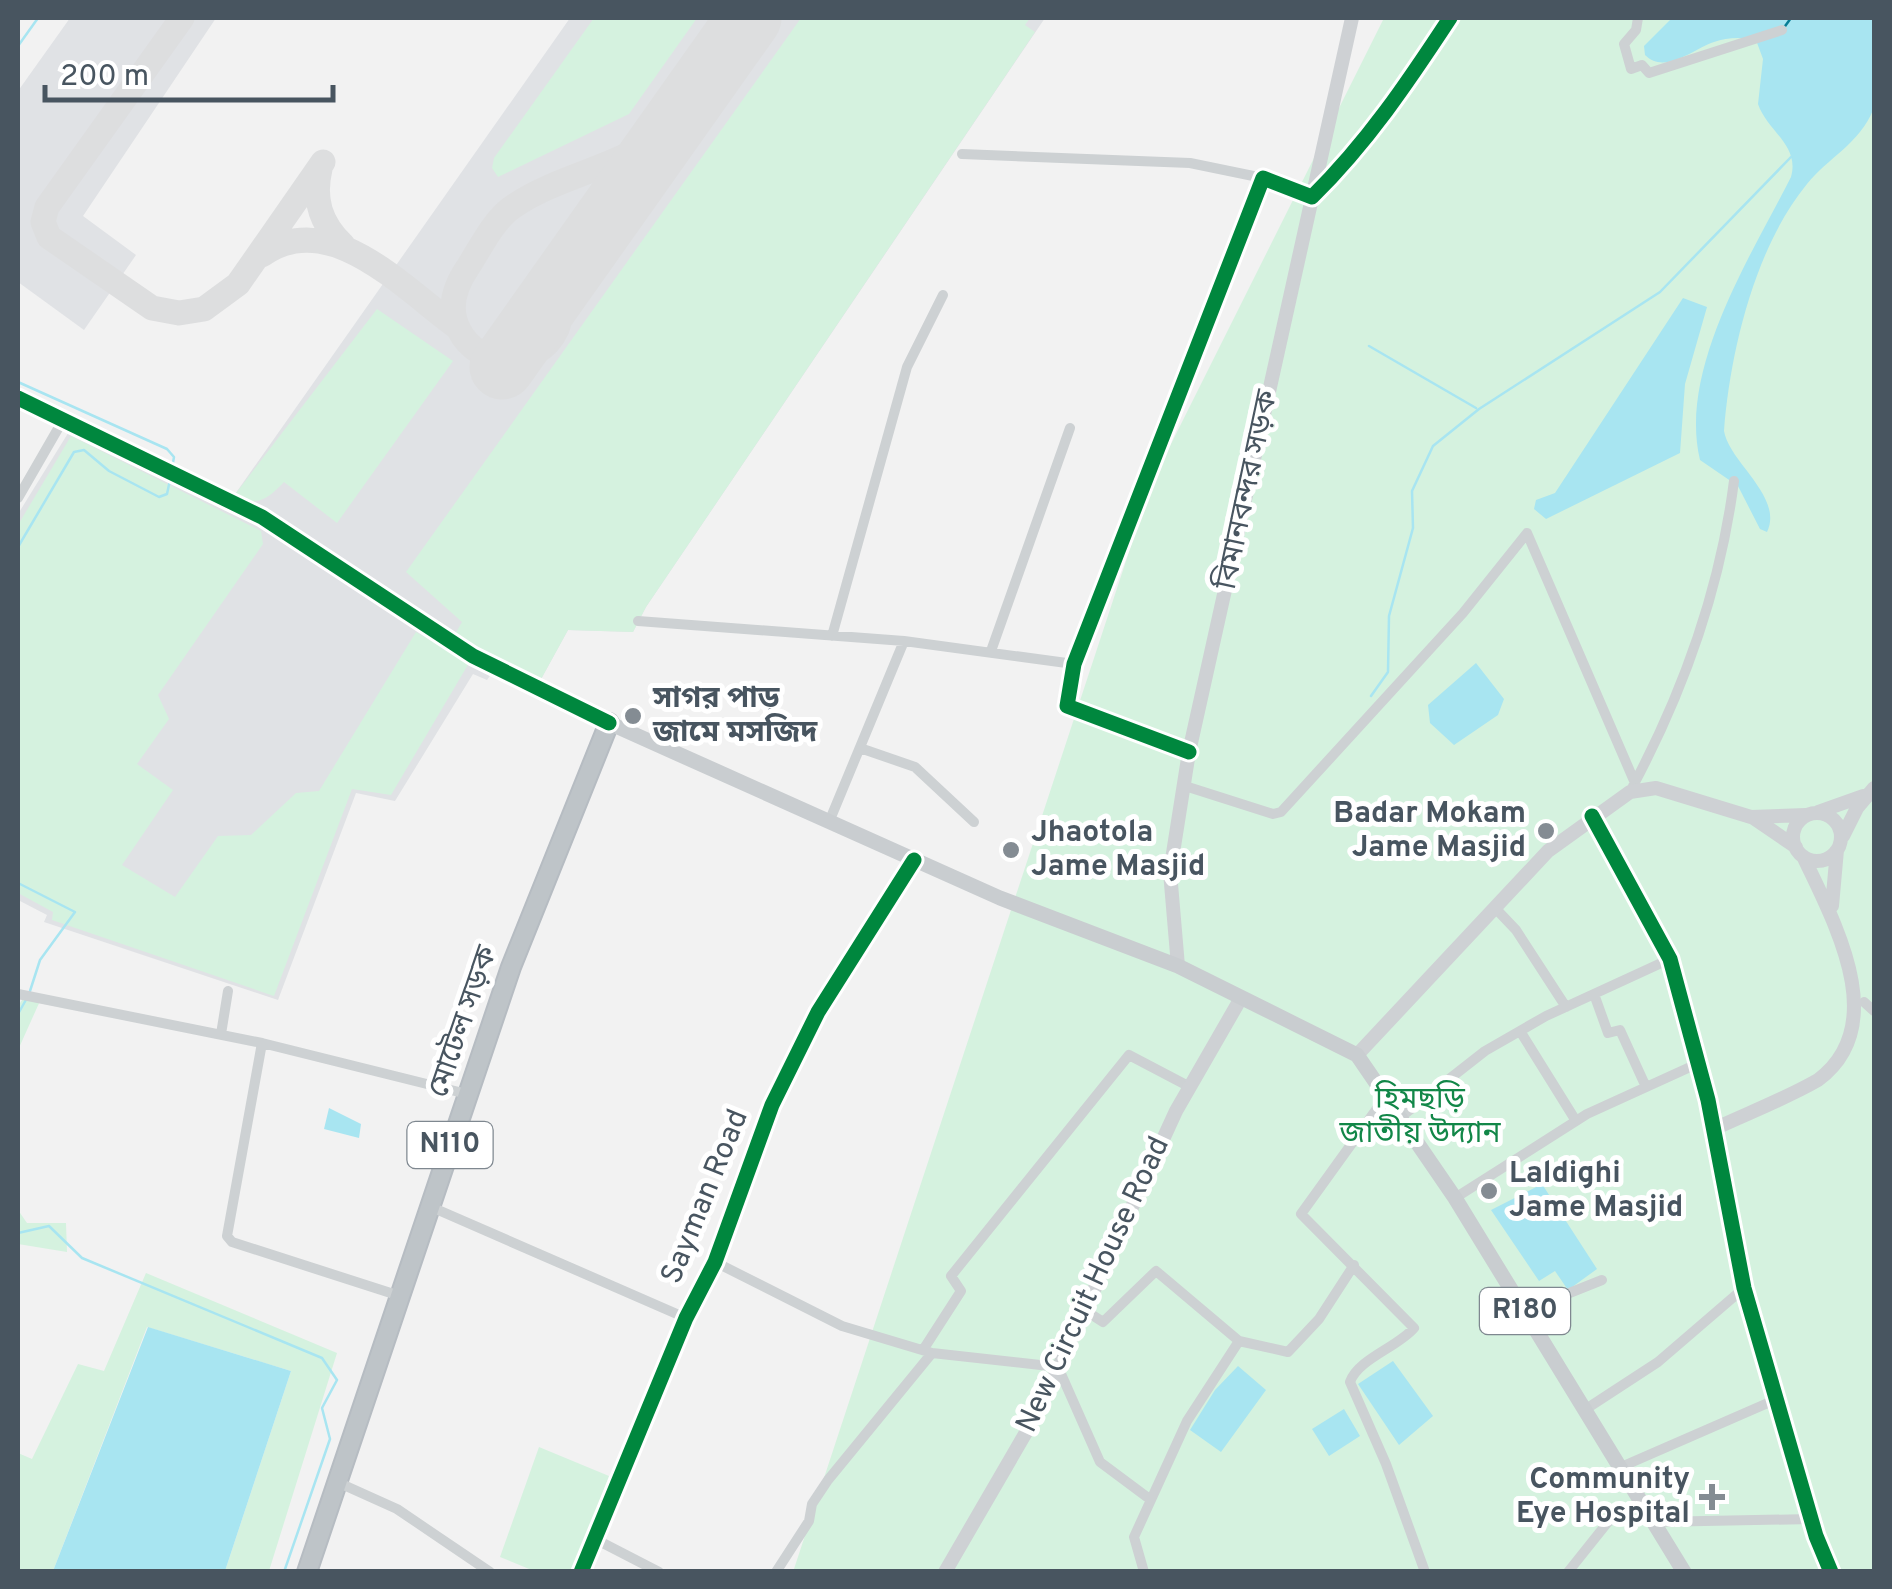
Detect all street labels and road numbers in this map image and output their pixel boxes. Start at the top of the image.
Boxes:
street label: বিমানবন্দর সড়ক [1207,386,1287,594]
street label: মোটেল সড়ক [419,940,507,1103]
street label: Sayman Road [654,1104,758,1290]
road number: N110 [408,1122,492,1168]
street label: New Circuit House Road [1009,1131,1179,1439]
road number: R180 [1480,1288,1570,1334]

